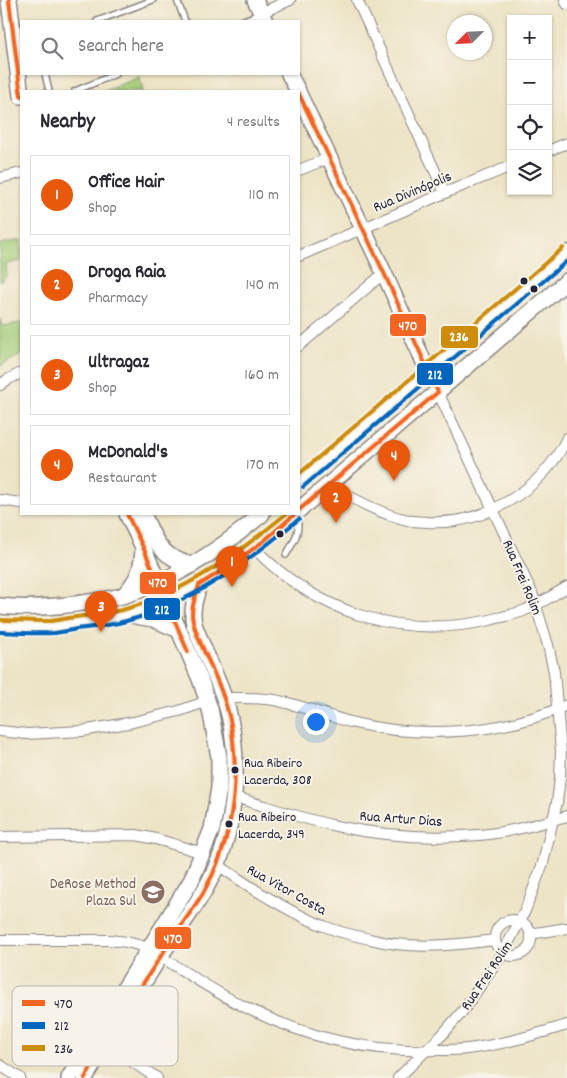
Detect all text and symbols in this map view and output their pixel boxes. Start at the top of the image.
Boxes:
north arrow [447,15,492,60]
map controls [507,15,552,195]
button: + [507,15,552,60]
search box [20,20,300,75]
icon: search [38,34,66,62]
text: Search here [78,34,164,61]
button: − [507,60,552,105]
button: locate [507,105,552,150]
text: Nearby [40,108,95,138]
text: 4 results [227,111,280,134]
button: layers [507,150,552,195]
street label: Rua Divinópolis [370,166,456,219]
text: Office Hair [88,170,164,197]
text: 1 [55,184,59,207]
text: 110 m [249,184,279,207]
text: Shop [88,197,117,220]
text: Droga Raia [88,260,165,287]
text: 2 [54,274,61,297]
text: 140 m [245,274,279,297]
unlabelled marker [519,276,529,286]
unlabelled marker [529,284,539,294]
text: Pharmacy [88,287,147,310]
line badge: 470 [389,313,427,337]
text: 470 [399,317,417,337]
line badge: 236 [440,325,479,349]
text: 236 [449,328,469,348]
text: Ultragaz [88,350,149,377]
line badge: 212 [416,362,454,386]
text: 3 [53,364,61,387]
text: 160 m [244,364,279,387]
text: 212 [427,366,443,386]
text: Shop [88,377,117,400]
text: McDonald's [88,440,168,467]
pin: 4 [378,440,410,481]
text: 4 [54,454,60,477]
text: 170 m [246,454,279,477]
text: Restaurant [88,467,157,490]
pin: 2 [320,482,352,523]
unlabelled marker [275,529,285,539]
street label: Rua Frei Rolim [495,537,547,619]
pin: 1 [216,546,248,587]
line badge: 470 [139,571,177,595]
text: 470 [149,574,167,594]
pin: 3 [85,591,117,632]
line badge: 212 [143,597,181,621]
text: 212 [154,601,170,621]
your location [303,709,329,735]
place label: Rua Ribeiro Lacerda, 308 [244,754,312,791]
marker: Rua Ribeiro Lacerda, 308 [230,765,240,775]
street label: Rua Artur Dias [359,806,443,834]
place label: Rua Ribeiro Lacerda, 349 [238,808,305,845]
marker: Rua Ribeiro Lacerda, 349 [224,819,234,829]
street label: Rua Vitor Costa [242,860,331,922]
place label: DeRose Method Plaza Sul [50,874,136,913]
school or university icon: DeRose Method Plaza Sul [140,879,166,905]
line badge: 470 [154,926,192,950]
text: 470 [164,930,182,950]
street label: Rua Frei Rolim [456,937,519,1015]
legend [12,986,178,1066]
text: 470 [54,995,73,1015]
text: 212 [54,1017,69,1037]
text: 236 [54,1040,73,1060]

